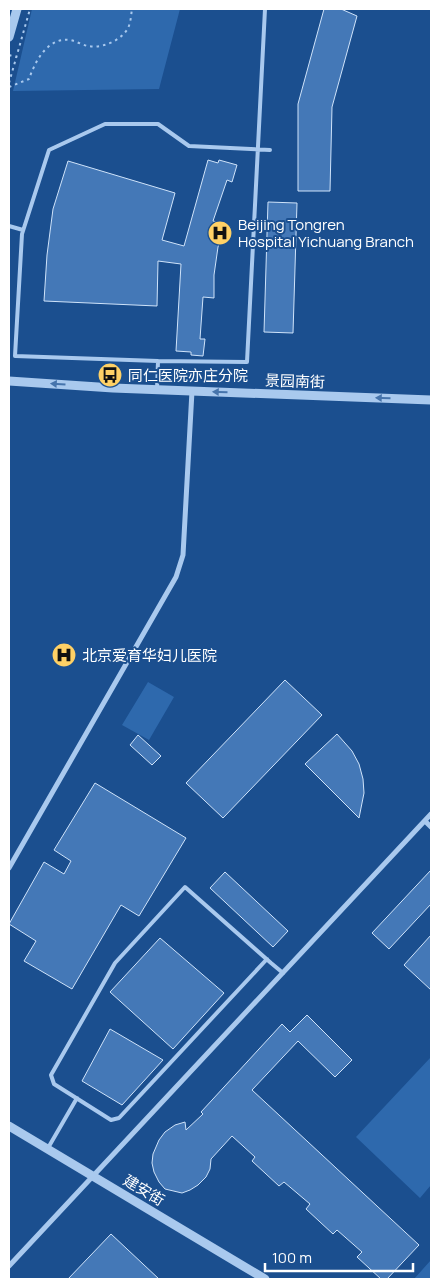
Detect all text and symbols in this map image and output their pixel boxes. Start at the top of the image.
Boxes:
place label: Beijing Tongren Hospital Yichuang Branch [238,214,414,252]
hospital icon: Beijing Tongren Hospital Yichuang Branch [207,220,233,246]
bus stop icon: 同仁医院亦庄分院 [97,362,123,388]
place label: 同仁医院亦庄分院 [128,365,248,386]
street label: 景园南街 [265,369,325,393]
one-way arrow [50,380,66,388]
one-way arrow [212,388,228,396]
one-way arrow [374,394,390,402]
hospital icon: 北京爱育华妇儿医院 [51,642,77,668]
place label: 北京爱育华妇儿医院 [82,645,217,666]
street label: 建安街 [119,1169,169,1211]
scale bar [265,1240,412,1272]
text: 100 m [272,1247,312,1268]

